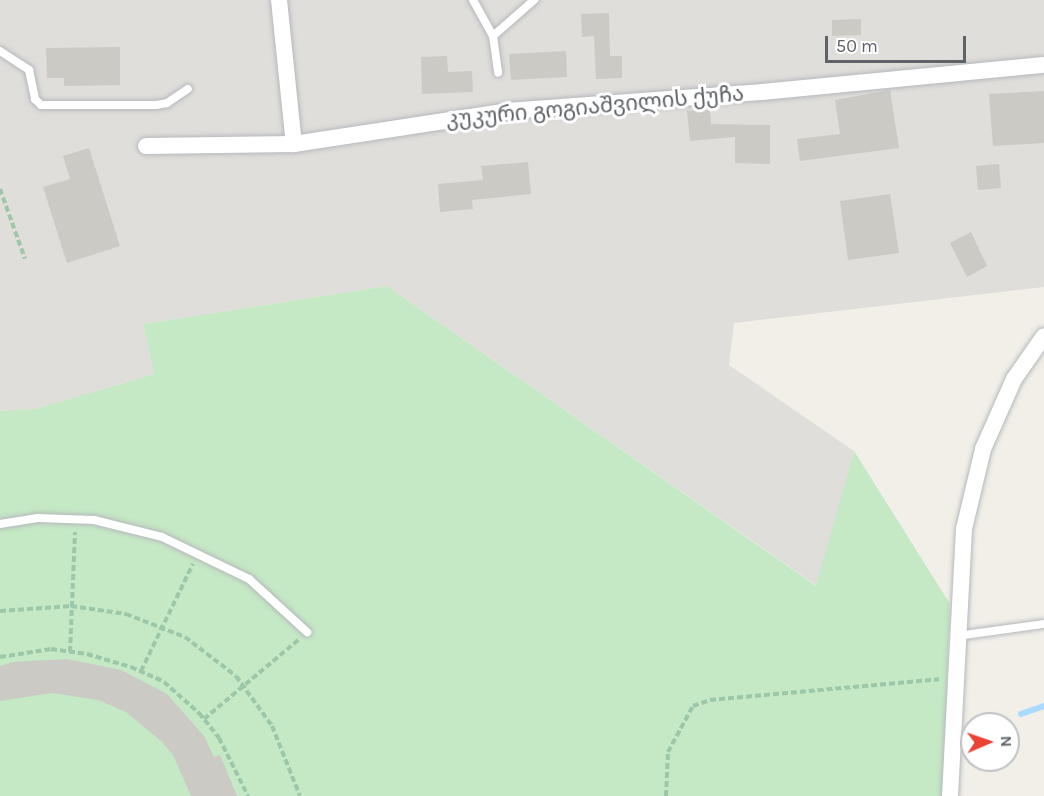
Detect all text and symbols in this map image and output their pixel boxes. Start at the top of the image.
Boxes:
scale bar [828,24,969,62]
text: 50 m [836,35,878,57]
street label: კუკური გოგიაშვილის ქუჩა [445,81,745,133]
north arrow [960,712,1020,772]
text: N [997,735,1016,747]

